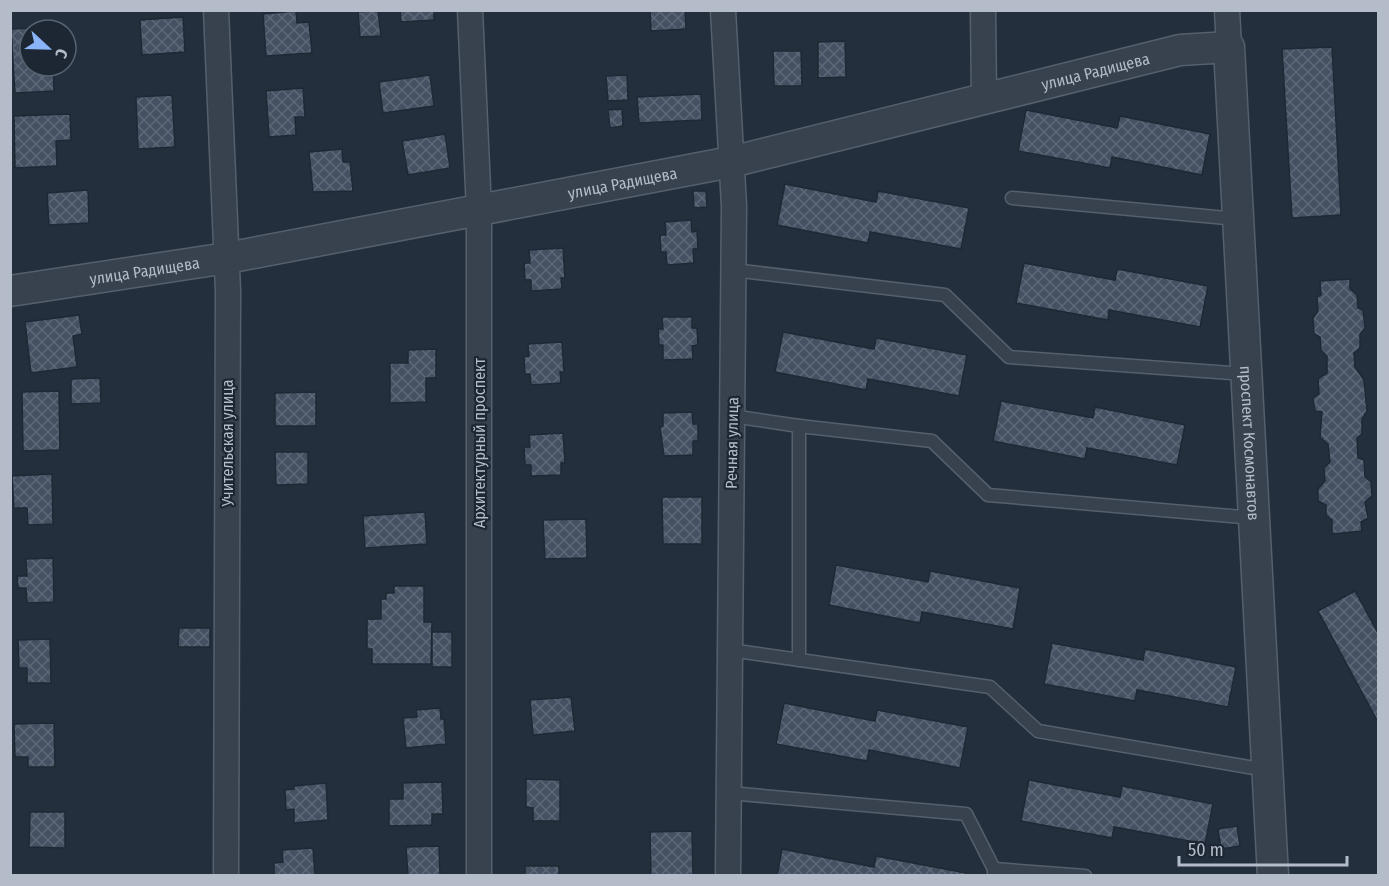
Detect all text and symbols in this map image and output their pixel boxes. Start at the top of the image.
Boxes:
north arrow [18,18,78,78]
text: С [51,46,72,61]
street label: улица Радищева [1039,48,1152,94]
street label: улица Радищева [566,163,679,202]
street label: улица Радищева [88,253,201,288]
street label: Архитектурный проспект [470,357,489,528]
street label: проспект Космонавтов [1236,365,1264,521]
street label: Учительская улица [218,379,237,508]
street label: Речная улица [722,397,742,489]
scale bar [1179,829,1347,867]
text: 50 m [1188,839,1224,861]

